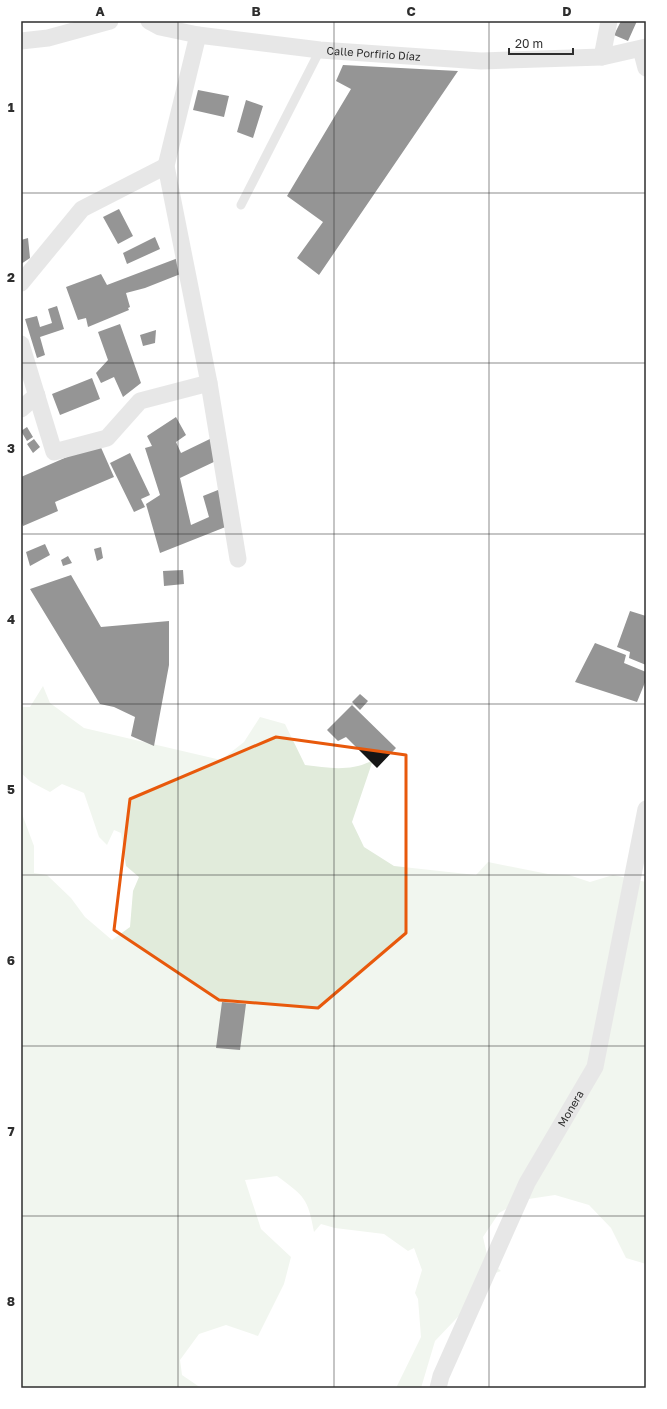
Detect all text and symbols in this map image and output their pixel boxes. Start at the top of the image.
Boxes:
text: A [95,3,105,19]
text: B [251,3,261,19]
text: C [406,3,416,19]
text: D [562,3,572,19]
scale bar [509,30,573,56]
text: 20 m [515,36,543,51]
street label: Calle Porfirio Díaz [326,43,421,63]
text: 1 [8,99,15,115]
text: 2 [7,269,15,285]
text: 3 [7,440,15,456]
text: 4 [7,611,15,627]
text: 5 [7,781,15,797]
text: 6 [7,952,15,968]
street label: Monera [555,1088,586,1129]
text: 7 [7,1123,15,1139]
text: 8 [7,1293,15,1309]

